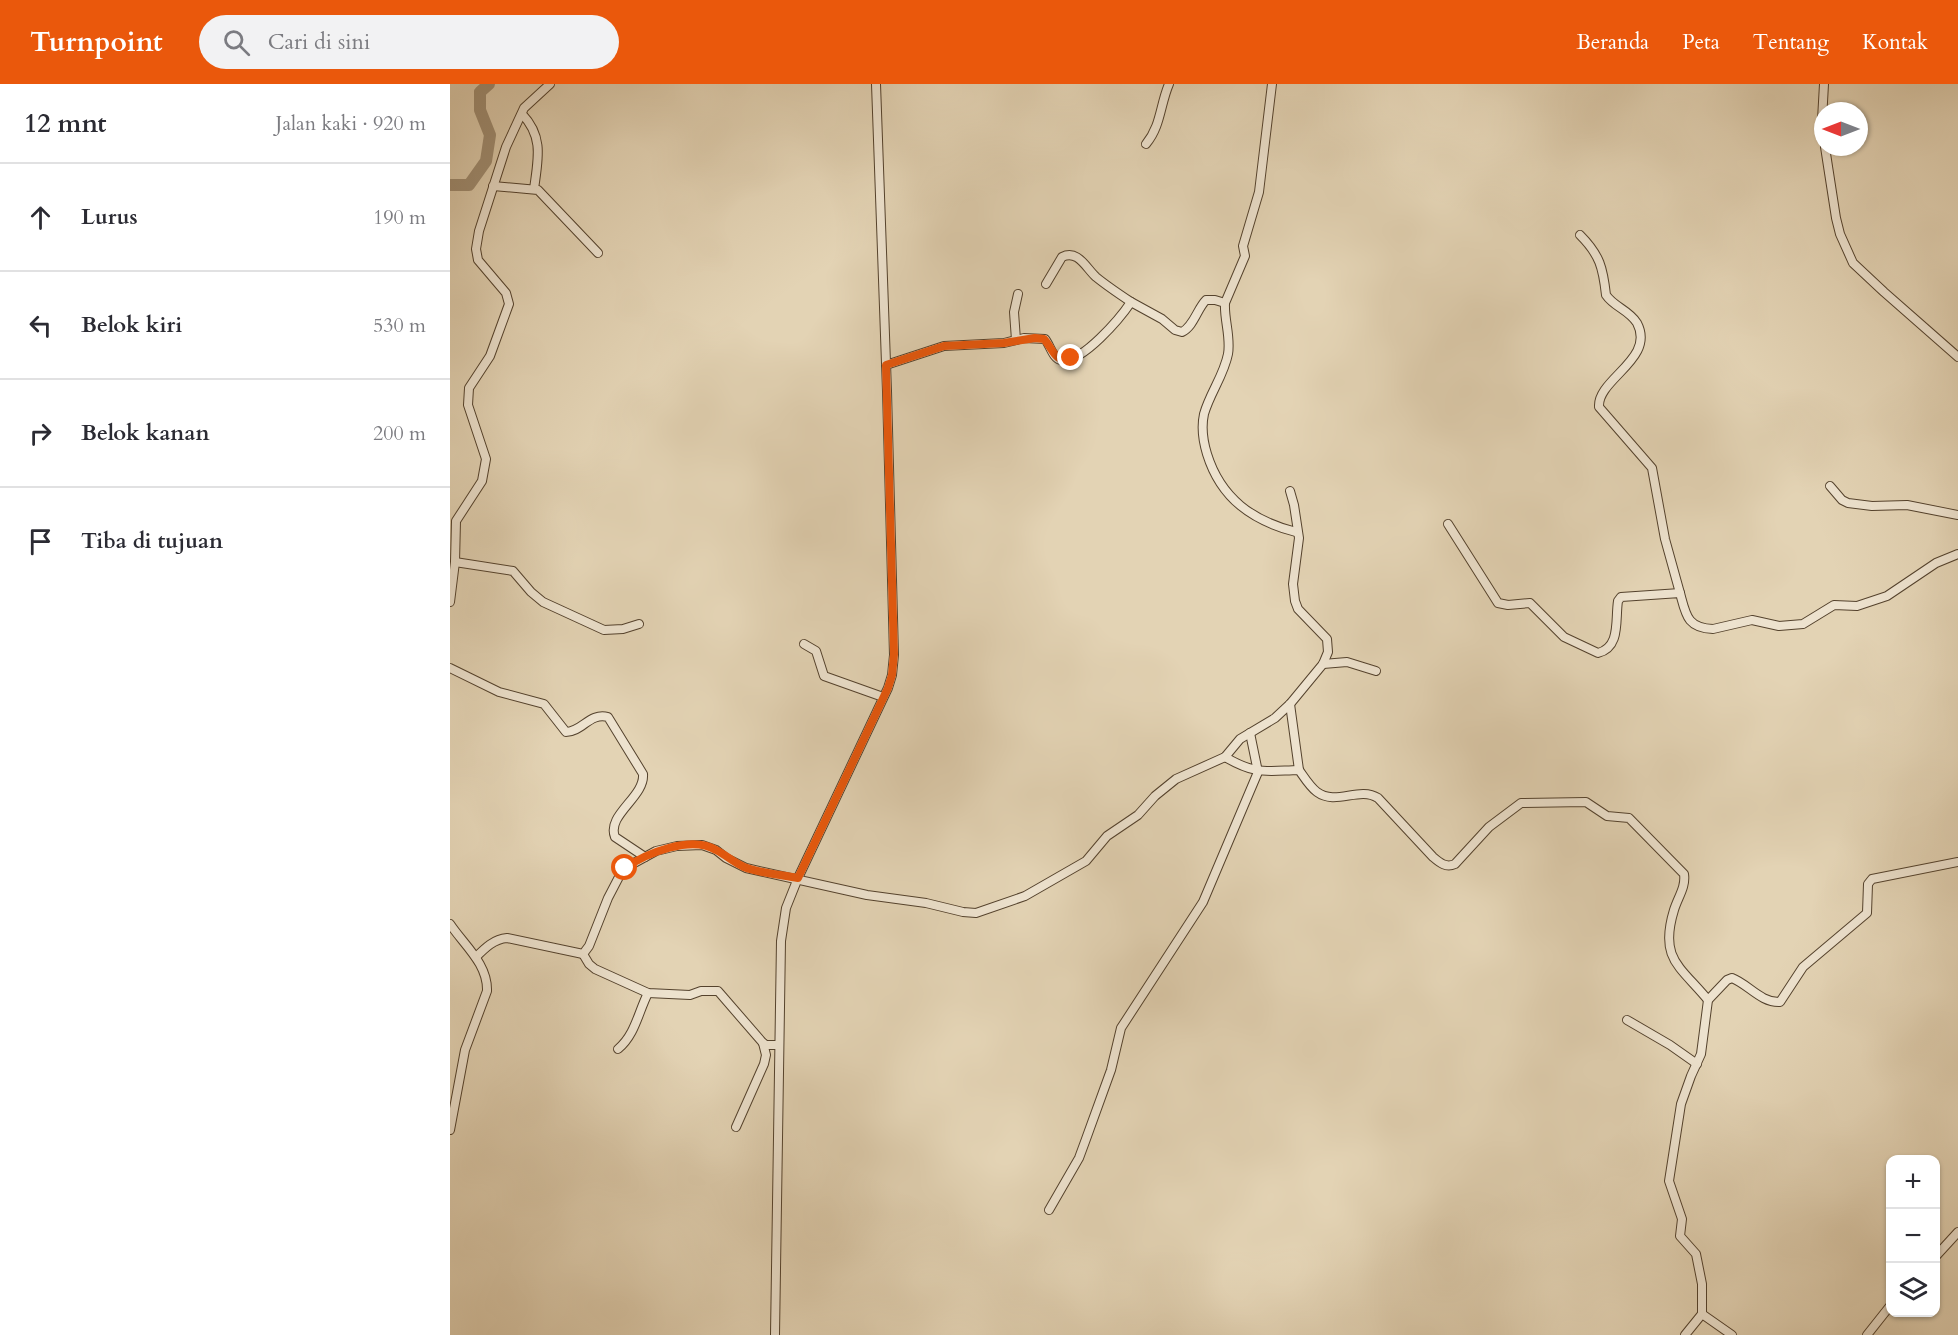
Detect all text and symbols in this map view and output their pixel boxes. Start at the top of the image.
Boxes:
search box [199,15,619,69]
text: Turnpoint [30,23,163,61]
icon: search [220,26,253,59]
text: Cari di sini [268,27,370,57]
text: Beranda [1576,28,1649,57]
text: Peta [1682,28,1720,57]
text: Tentang [1753,28,1829,57]
text: Kontak [1862,28,1928,57]
north arrow [1814,102,1868,156]
text: 12 mnt [24,106,106,141]
text: Jalan kaki · 920 m [276,110,426,137]
icon: ahead [24,201,57,234]
text: Lurus [81,202,138,232]
text: 190 m [373,204,426,231]
icon: left [24,309,57,342]
text: Belok kiri [81,310,182,340]
text: 530 m [373,312,426,339]
route end [1057,344,1083,370]
icon: right [24,417,57,450]
text: Belok kanan [81,418,210,448]
text: 200 m [373,420,426,447]
icon: arrive [24,525,57,558]
text: Tiba di tujuan [81,526,223,556]
route start [611,854,637,880]
map controls [1886,1155,1940,1317]
button: + [1886,1155,1940,1209]
button: − [1886,1209,1940,1263]
button: layers [1886,1263,1940,1317]

